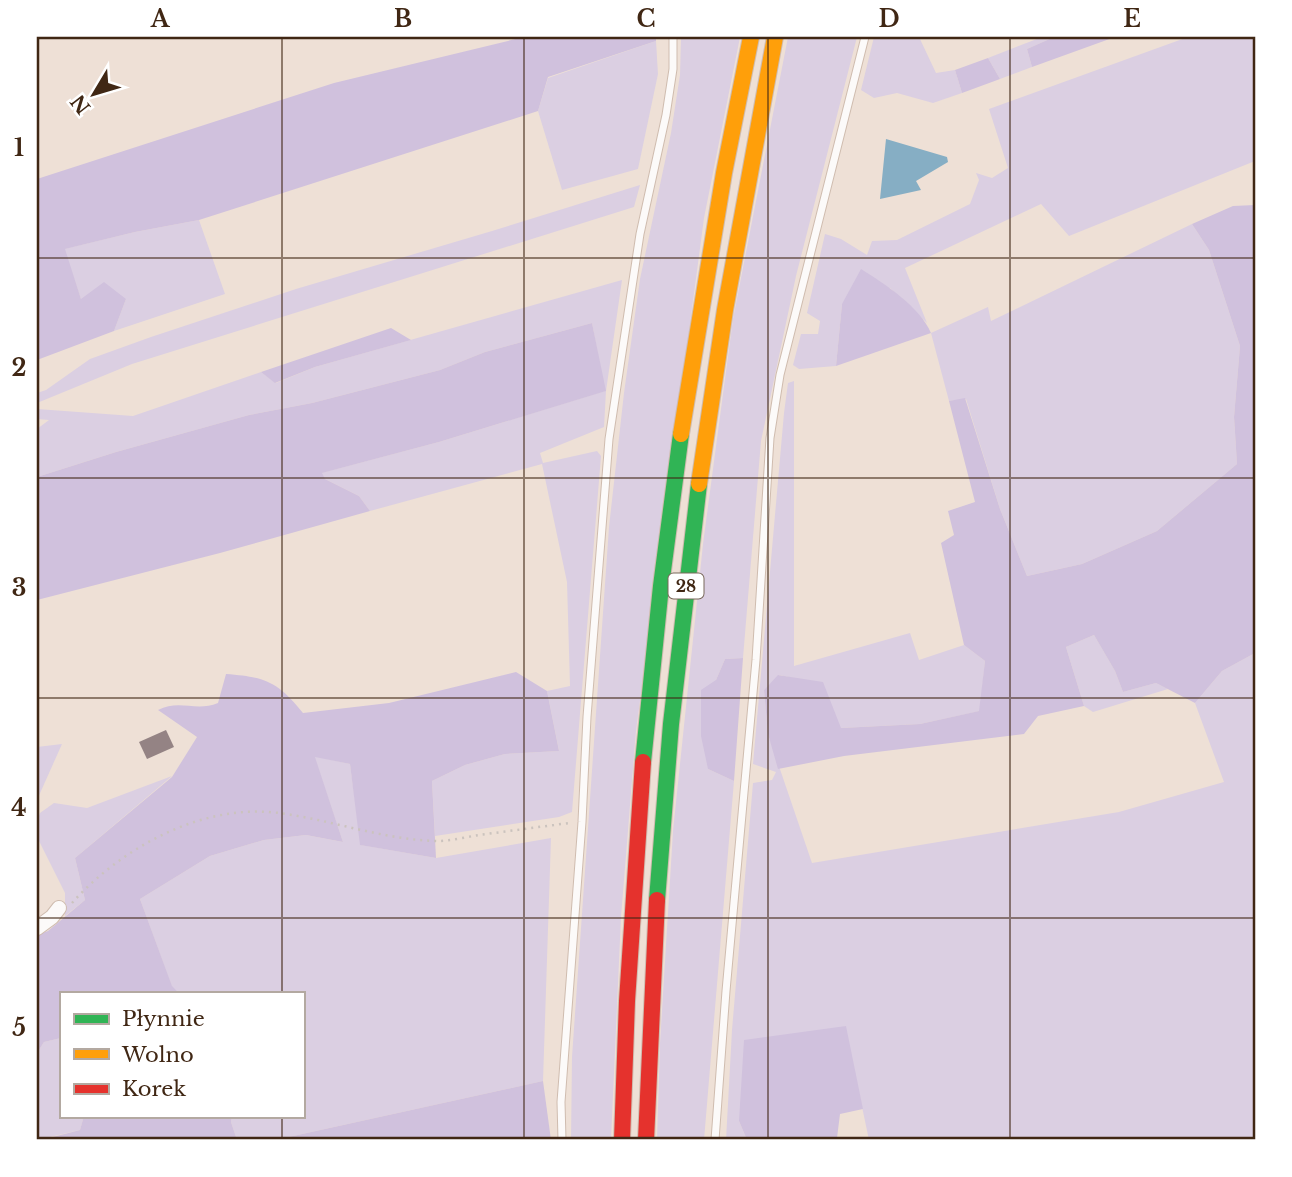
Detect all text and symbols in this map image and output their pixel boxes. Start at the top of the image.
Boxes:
text: A [150,5,171,33]
text: B [394,5,412,33]
text: C [637,5,655,33]
text: D [878,5,900,33]
text: E [1123,5,1141,33]
north arrow [60,60,130,130]
text: N [66,90,96,118]
text: 1 [14,134,24,162]
text: 2 [12,354,26,382]
road number: 28 [668,573,704,598]
text: 3 [12,574,26,602]
text: 4 [11,794,27,822]
legend [60,992,304,1118]
text: Płynnie [122,1006,205,1032]
text: 5 [12,1014,26,1042]
text: Wolno [121,1042,194,1068]
text: Korek [122,1076,186,1102]

